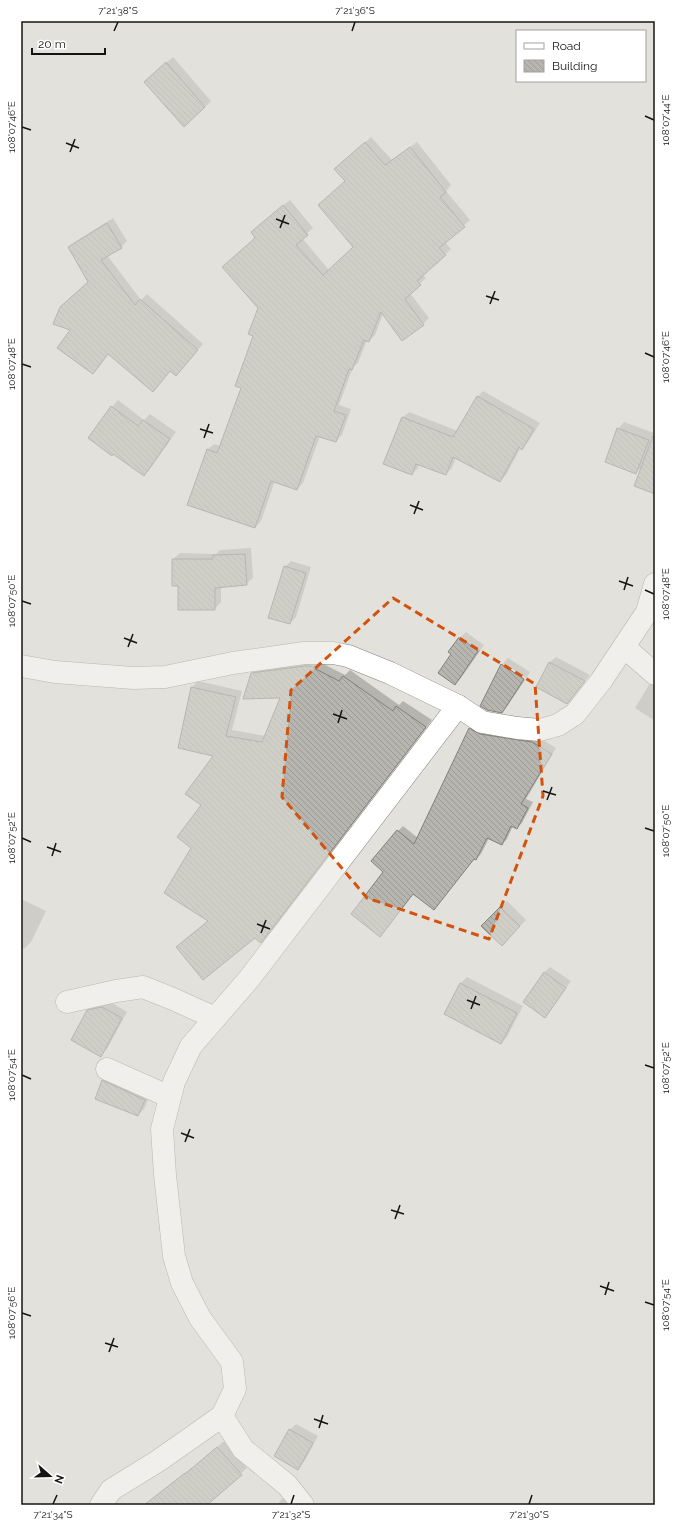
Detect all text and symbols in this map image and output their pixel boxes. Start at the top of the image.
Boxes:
text: 7°21'38"S [98,5,138,16]
text: 7°21'36"S [335,5,375,16]
scale bar [32,30,105,56]
legend [516,30,646,82]
text: 20 m [38,37,66,51]
text: Road [552,39,581,53]
text: Building [552,59,598,73]
text: 108°07'44"E [660,94,671,146]
text: 108°07'46"E [6,101,17,153]
text: 108°07'46"E [660,331,671,383]
text: 108°07'48"E [6,338,17,390]
text: 108°07'48"E [660,568,671,620]
text: 108°07'50"E [6,575,17,627]
text: 108°07'50"E [660,805,671,857]
text: 108°07'52"E [6,812,17,864]
text: 108°07'52"E [660,1042,671,1094]
text: 108°07'54"E [6,1049,17,1101]
text: 108°07'54"E [660,1279,671,1331]
text: 108°07'56"E [6,1287,17,1339]
north arrow [30,1456,70,1496]
text: N [51,1473,66,1485]
text: 7°21'34"S [34,1509,72,1520]
text: 7°21'32"S [272,1509,310,1520]
text: 7°21'30"S [509,1509,549,1520]

